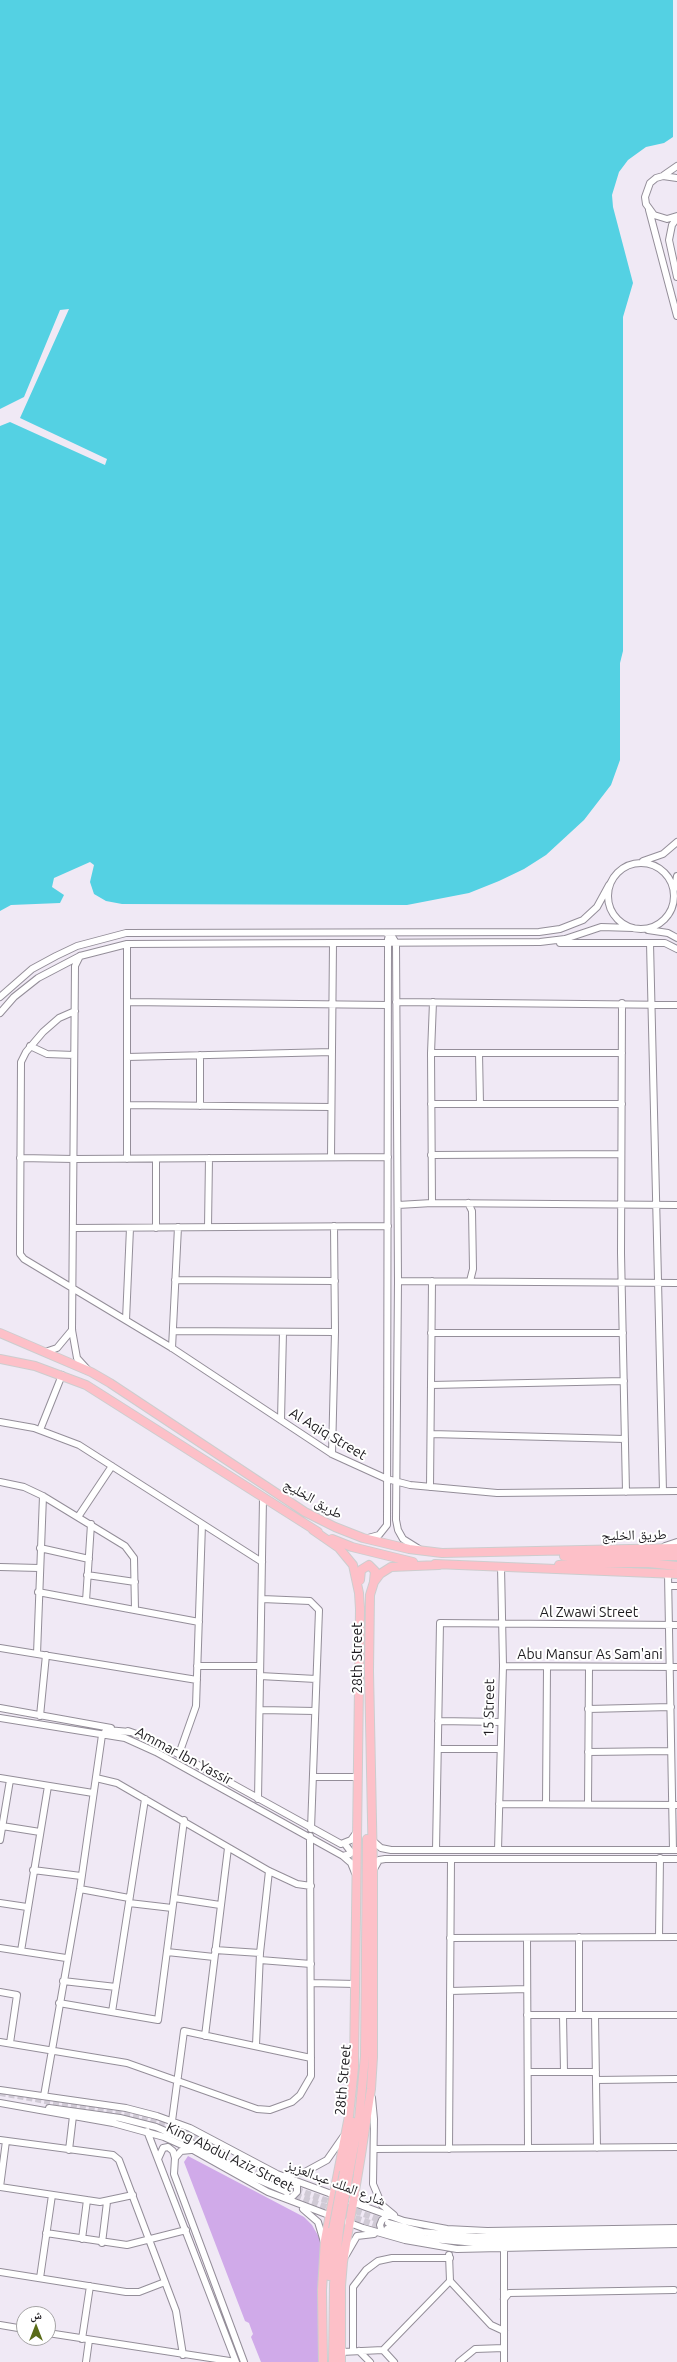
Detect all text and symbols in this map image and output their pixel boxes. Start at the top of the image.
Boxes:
street label: Al Aqiq Street [286,1404,370,1464]
street label: طريق الخليج [281,1475,345,1523]
street label: طريق الخليج [601,1526,667,1544]
street label: Al Zwawi Street [540,1604,638,1620]
street label: 28th Street [349,1622,365,1694]
street label: Abu Mansur As Sam'ani [517,1646,663,1662]
street label: 15 Street [480,1679,498,1737]
street label: Ammar Ibn Yassir [133,1723,235,1789]
street label: 28th Street [332,2044,354,2116]
street label: King Abdul Aziz Street [164,2119,296,2195]
street label: شارع الملك عبدالعزيز [284,2156,388,2210]
north arrow [16,2306,56,2346]
text: ش [30,2309,42,2321]

